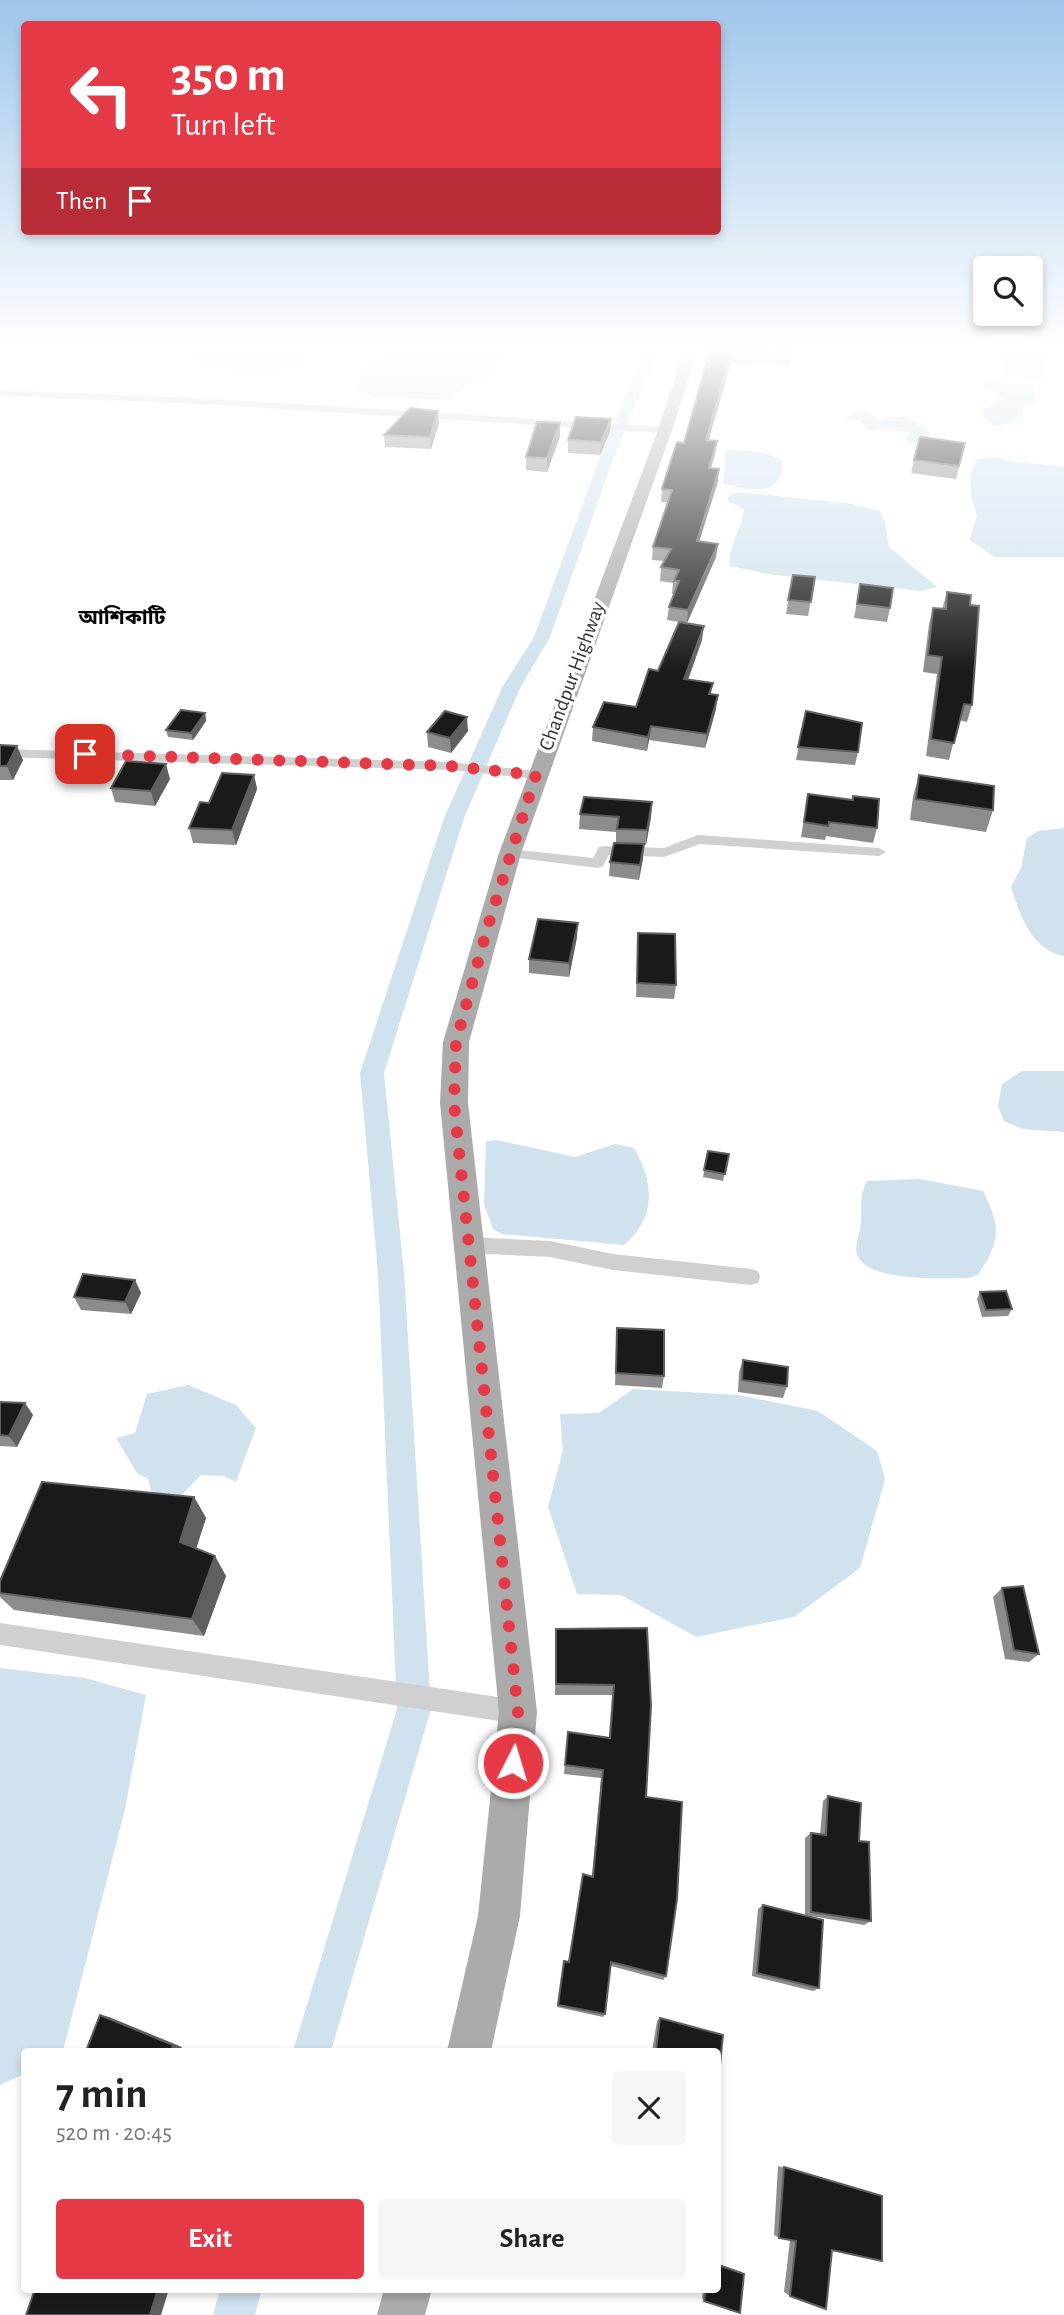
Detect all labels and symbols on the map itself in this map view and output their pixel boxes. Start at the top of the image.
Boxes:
street label: Chandpur Highway [535,599,609,753]
district label: আশিকাটি [78,605,166,628]
pin [55,724,115,784]
position arrow [476,1726,550,1800]

